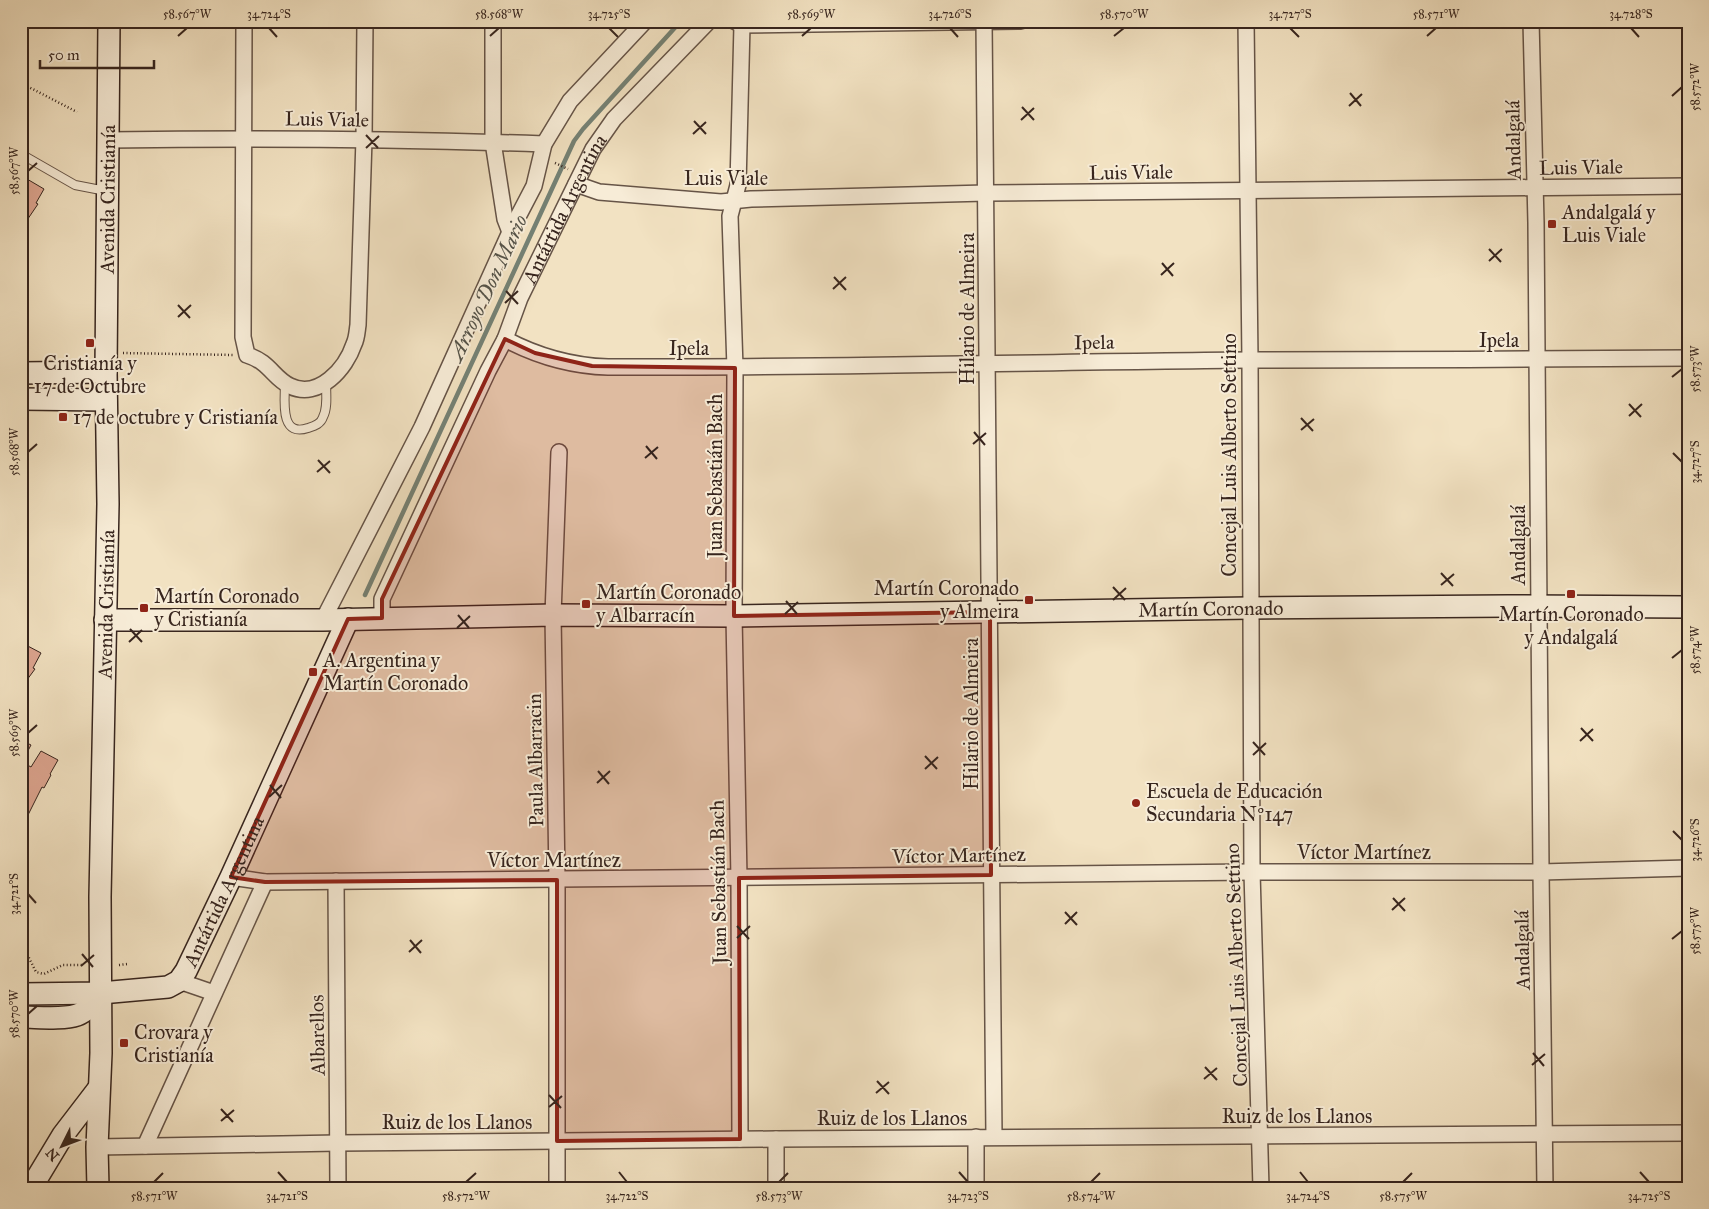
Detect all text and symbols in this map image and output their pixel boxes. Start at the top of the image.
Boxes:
text: 58.567°W [163,7,212,21]
text: 34.724°S [247,7,291,21]
text: 58.568°W [475,7,524,21]
text: 34.725°S [588,7,630,21]
text: 58.569°W [787,7,836,21]
text: 34.726°S [928,7,972,21]
text: 58.570°W [1100,7,1149,21]
text: 34.727°S [1268,7,1312,21]
text: 58.571°W [1413,7,1460,21]
text: 34.728°S [1609,7,1653,21]
scale bar [40,38,154,70]
text: 50 m [48,46,80,64]
text: 58.572°W [1688,62,1702,111]
street label: Andalgalá [1500,99,1527,181]
street label: Luis Viale [285,106,369,132]
street label: Avenida Cristianía [95,124,120,275]
street label: Antártida Argentina [517,129,612,288]
text: 58.567°W [7,146,21,195]
street label: Luis Viale [1539,154,1623,180]
street label: Luis Viale [1089,159,1173,185]
street label: Luis Viale [684,166,768,190]
place label: Andalgalá y Luis Viale [1561,200,1656,247]
water label: Arroyo Don Mario [442,211,533,367]
marker: Andalgalá y Luis Viale [1546,218,1558,230]
street label: Hilario de Almeira [955,232,979,385]
street label: Ipela [1479,328,1520,352]
street label: Ipela [1074,330,1115,354]
street label: Concejal Luis Alberto Settino [1217,333,1241,577]
street label: Ipela [669,336,710,360]
marker: Cristianía y 17 de Octubre [84,337,96,349]
text: 58.573°W [1688,345,1702,392]
place label: Cristianía y 17 de Octubre [34,351,146,398]
street label: Juan Sebastián Bach [703,394,728,560]
place label: 17 de octubre y Cristianía [73,405,279,429]
marker: 17 de octubre y Cristianía [57,411,69,423]
text: 58.568°W [7,427,21,476]
text: 34.727°S [1688,440,1702,484]
street label: Andalgalá [1506,505,1531,586]
street label: Avenida Cristianía [92,529,119,680]
place label: Martín Coronado y Almeira [874,576,1020,623]
place label: Martín Coronado y Albarracín [596,580,741,627]
place label: Martín Coronado y Cristianía [154,584,299,631]
marker: Martín Coronado y Andalgalá [1565,588,1577,600]
marker: Martín Coronado y Almeira [1023,594,1035,606]
street label: Martín Coronado [1138,596,1284,622]
marker: Martín Coronado y Albarracín [580,598,592,610]
marker: Martín Coronado y Cristianía [138,602,150,614]
place label: Martín Coronado y Andalgalá [1498,602,1644,650]
text: 58.574°W [1688,625,1702,674]
street label: Hilario de Almeira [959,637,983,790]
place label: A. Argentina y Martín Coronado [322,648,468,695]
marker: A. Argentina y Martín Coronado [307,666,319,678]
street label: Paula Albarracin [522,693,548,827]
text: 58.569°W [7,708,21,757]
place label: Escuela de Educación Secundaria Nº147 [1146,779,1323,826]
marker: Escuela de Educación Secundaria Nº147 [1130,797,1142,809]
street label: Juan Sebastián Bach [705,800,732,966]
street label: Antártida Argentina [177,812,269,972]
text: 34.726°S [1688,818,1702,862]
street label: Víctor Martínez [1296,840,1431,864]
street label: Víctor Martínez [891,842,1026,868]
street label: Concejal Luis Alberto Settino [1220,843,1252,1087]
street label: Víctor Martínez [486,848,621,872]
text: 34.721°S [7,873,21,915]
text: 58.575°W [1688,907,1702,955]
street label: Andalgalá [1509,909,1536,991]
text: 58.570°W [7,989,21,1038]
street label: Albarellos [304,994,330,1077]
place label: Crovara y Cristianía [134,1020,214,1067]
marker: Crovara y Cristianía [118,1037,130,1049]
street label: Ruiz de los Llanos [1222,1104,1372,1128]
street label: Ruiz de los Llanos [817,1106,967,1130]
street label: Ruiz de los Llanos [382,1110,532,1134]
north arrow [38,1122,88,1172]
text: N [42,1144,63,1164]
text: 58.571°W [131,1189,178,1203]
text: 34.721°S [266,1189,308,1203]
text: 58.572°W [442,1189,491,1203]
text: 34.722°S [606,1189,649,1203]
text: 58.573°W [756,1189,803,1203]
text: 34.723°S [947,1189,989,1203]
text: 58.574°W [1067,1189,1116,1203]
text: 34.724°S [1286,1189,1330,1203]
text: 58.575°W [1379,1189,1427,1203]
text: 34.725°S [1628,1189,1670,1203]

